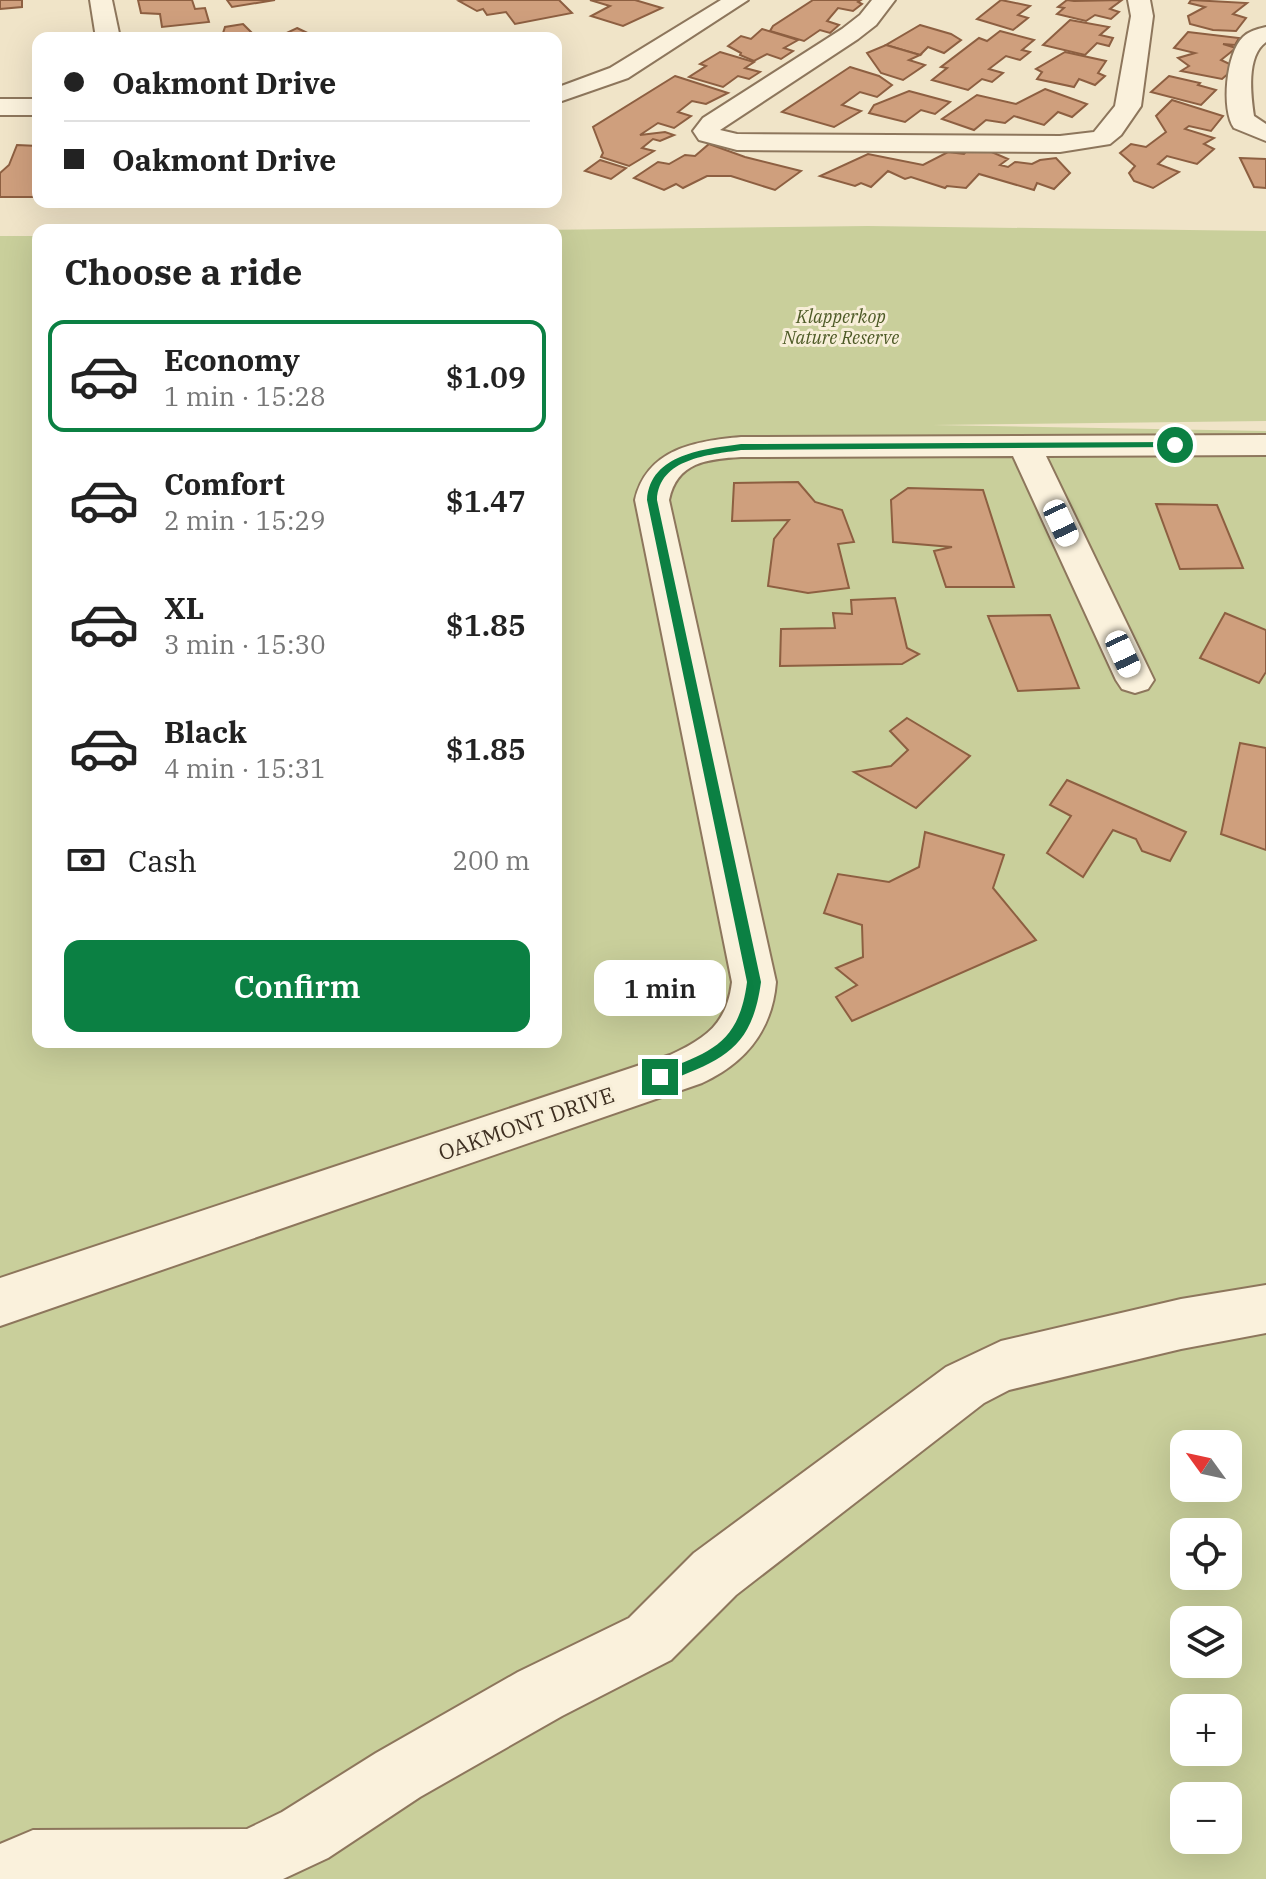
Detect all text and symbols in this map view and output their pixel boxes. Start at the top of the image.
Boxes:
text: Oakmont Drive [112,63,336,102]
text: Oakmont Drive [112,140,336,179]
text: Choose a ride [64,248,303,295]
park label: Klapperkop Nature Reserve [782,305,899,349]
icon: car [68,340,140,412]
text: Economy [164,340,300,379]
text: $1.09 [446,357,526,396]
text: 1 min · 15:28 [164,379,326,413]
route start [1157,427,1193,463]
icon: car [68,464,140,536]
text: Comfort [164,464,285,503]
text: $1.47 [446,481,526,520]
car [1040,496,1082,550]
text: 2 min · 15:29 [164,503,326,537]
icon: car [68,588,140,660]
text: XL [164,588,204,627]
text: $1.85 [446,605,526,644]
text: 3 min · 15:30 [164,627,326,661]
car [1102,627,1144,681]
icon: car [68,712,140,784]
text: Black [164,712,247,751]
text: $1.85 [446,729,526,768]
text: 4 min · 15:31 [164,751,326,785]
icon: cash [64,838,108,882]
text: Cash [128,841,197,880]
text: 200 m [452,843,530,877]
button: Confirm [64,940,530,1032]
callout: 1 min [594,961,726,1017]
text: 1 min [624,971,696,1005]
route end [642,1059,678,1095]
street label: OAKMONT DRIVE [434,1079,618,1167]
north arrow [1170,1430,1242,1502]
map controls [1170,1430,1242,1854]
button: locate [1170,1518,1242,1590]
button: layers [1170,1606,1242,1678]
button: + [1170,1694,1242,1766]
button: − [1170,1782,1242,1854]

